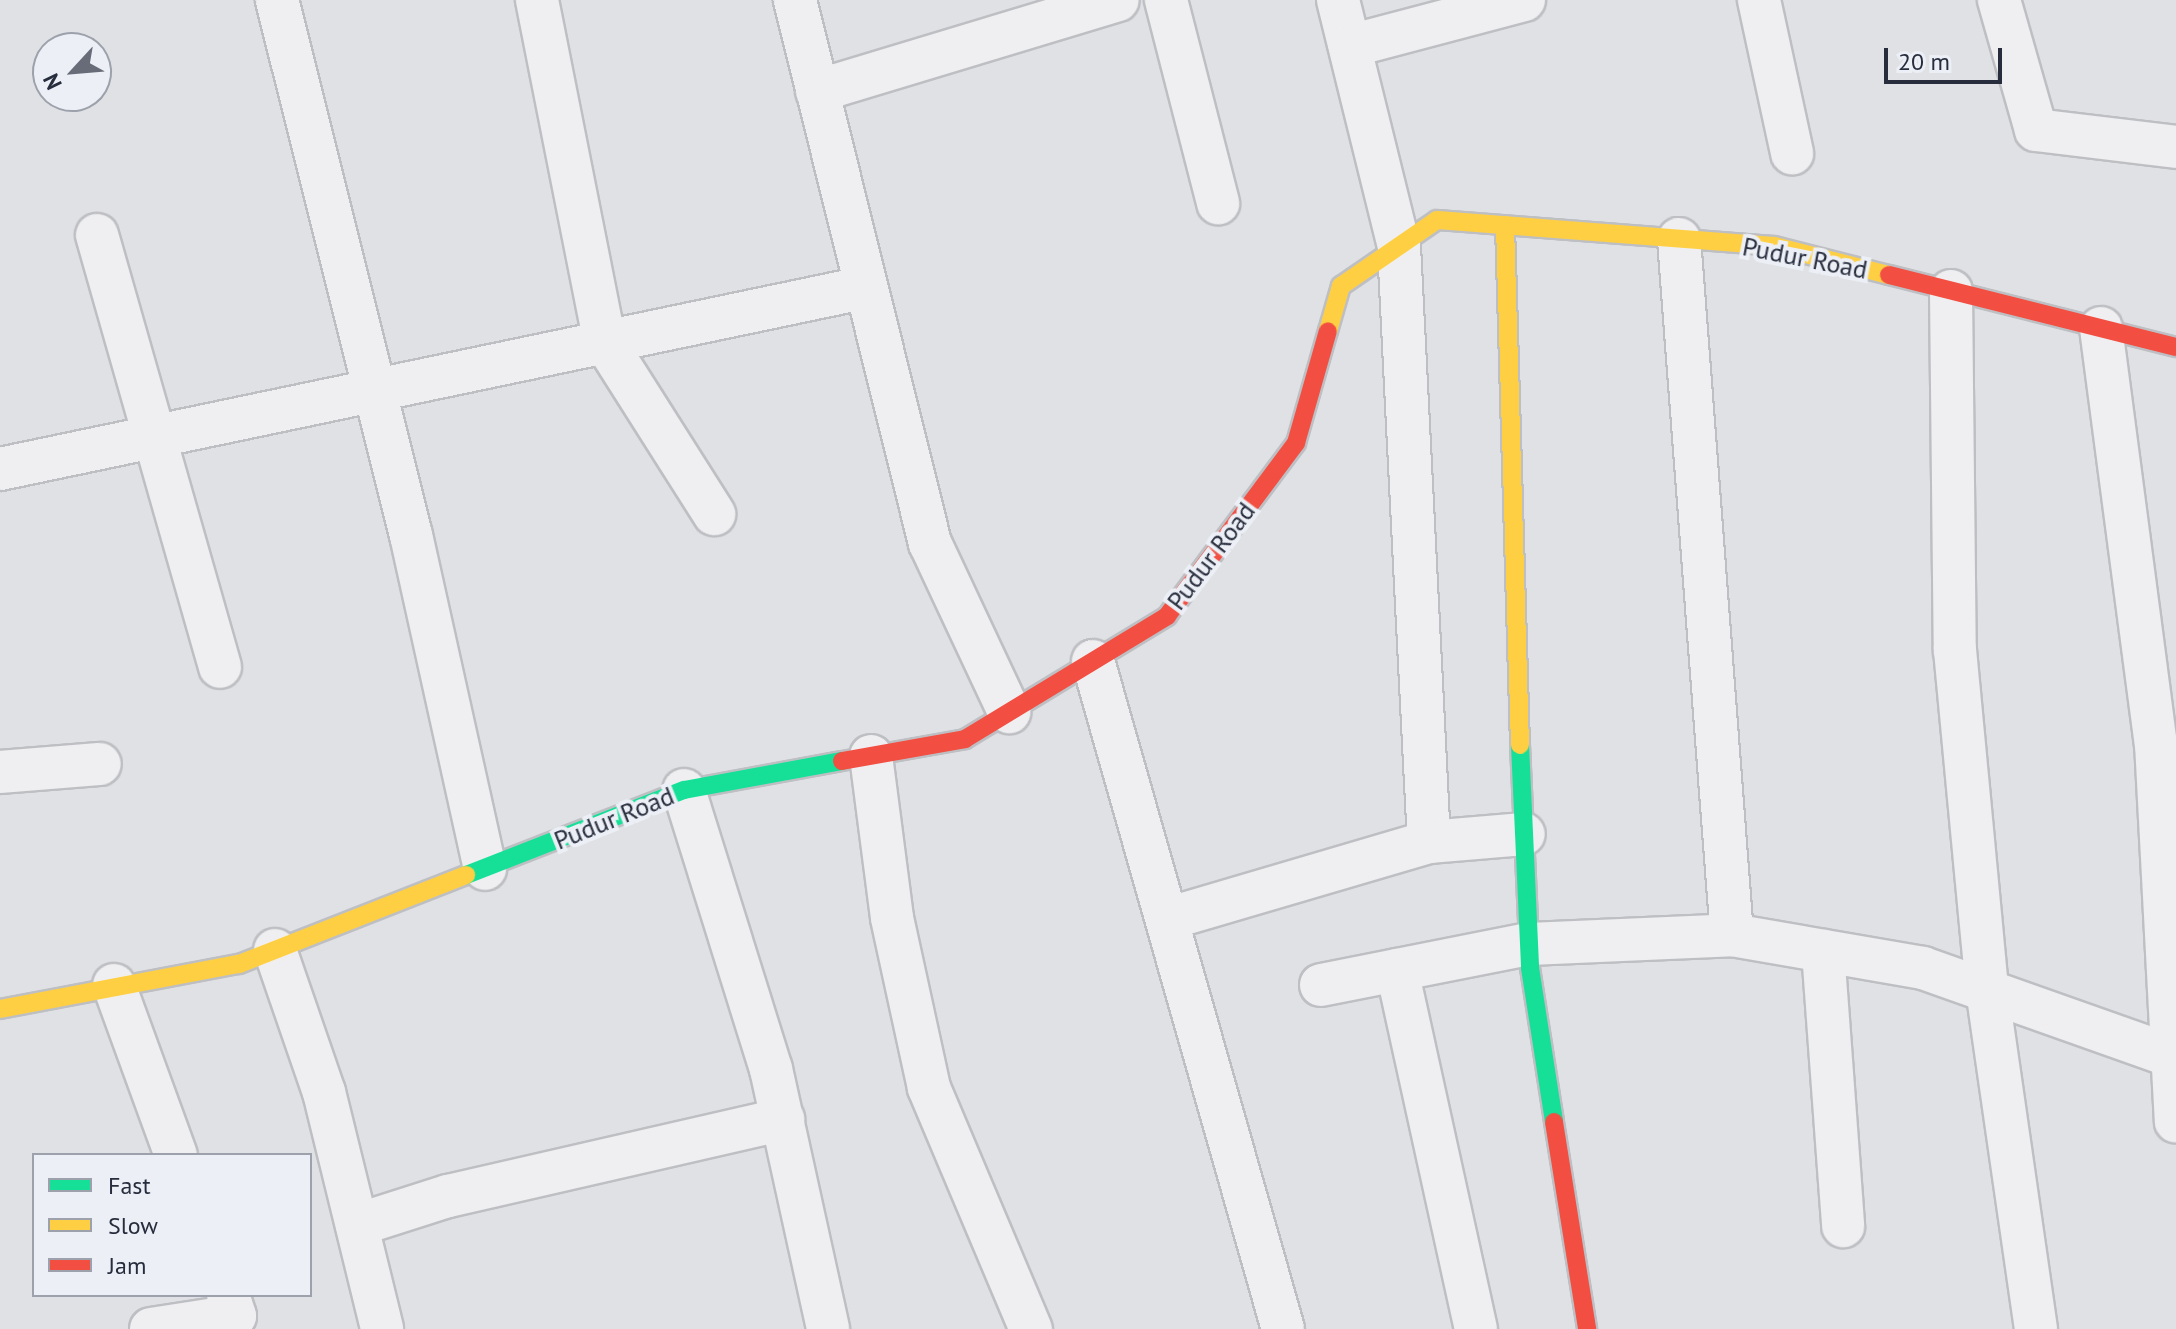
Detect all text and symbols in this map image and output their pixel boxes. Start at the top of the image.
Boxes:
north arrow [32,32,112,112]
scale bar [1888,32,2006,82]
text: 20 m [1898,46,1950,77]
text: N [36,69,68,94]
street label: Pudur Road [1740,231,1870,285]
street label: Pudur Road [1160,496,1262,616]
street label: Pudur Road [550,780,678,856]
legend [32,1153,312,1297]
text: Fast [108,1170,151,1201]
text: Slow [108,1210,158,1241]
text: Jam [108,1250,146,1281]

